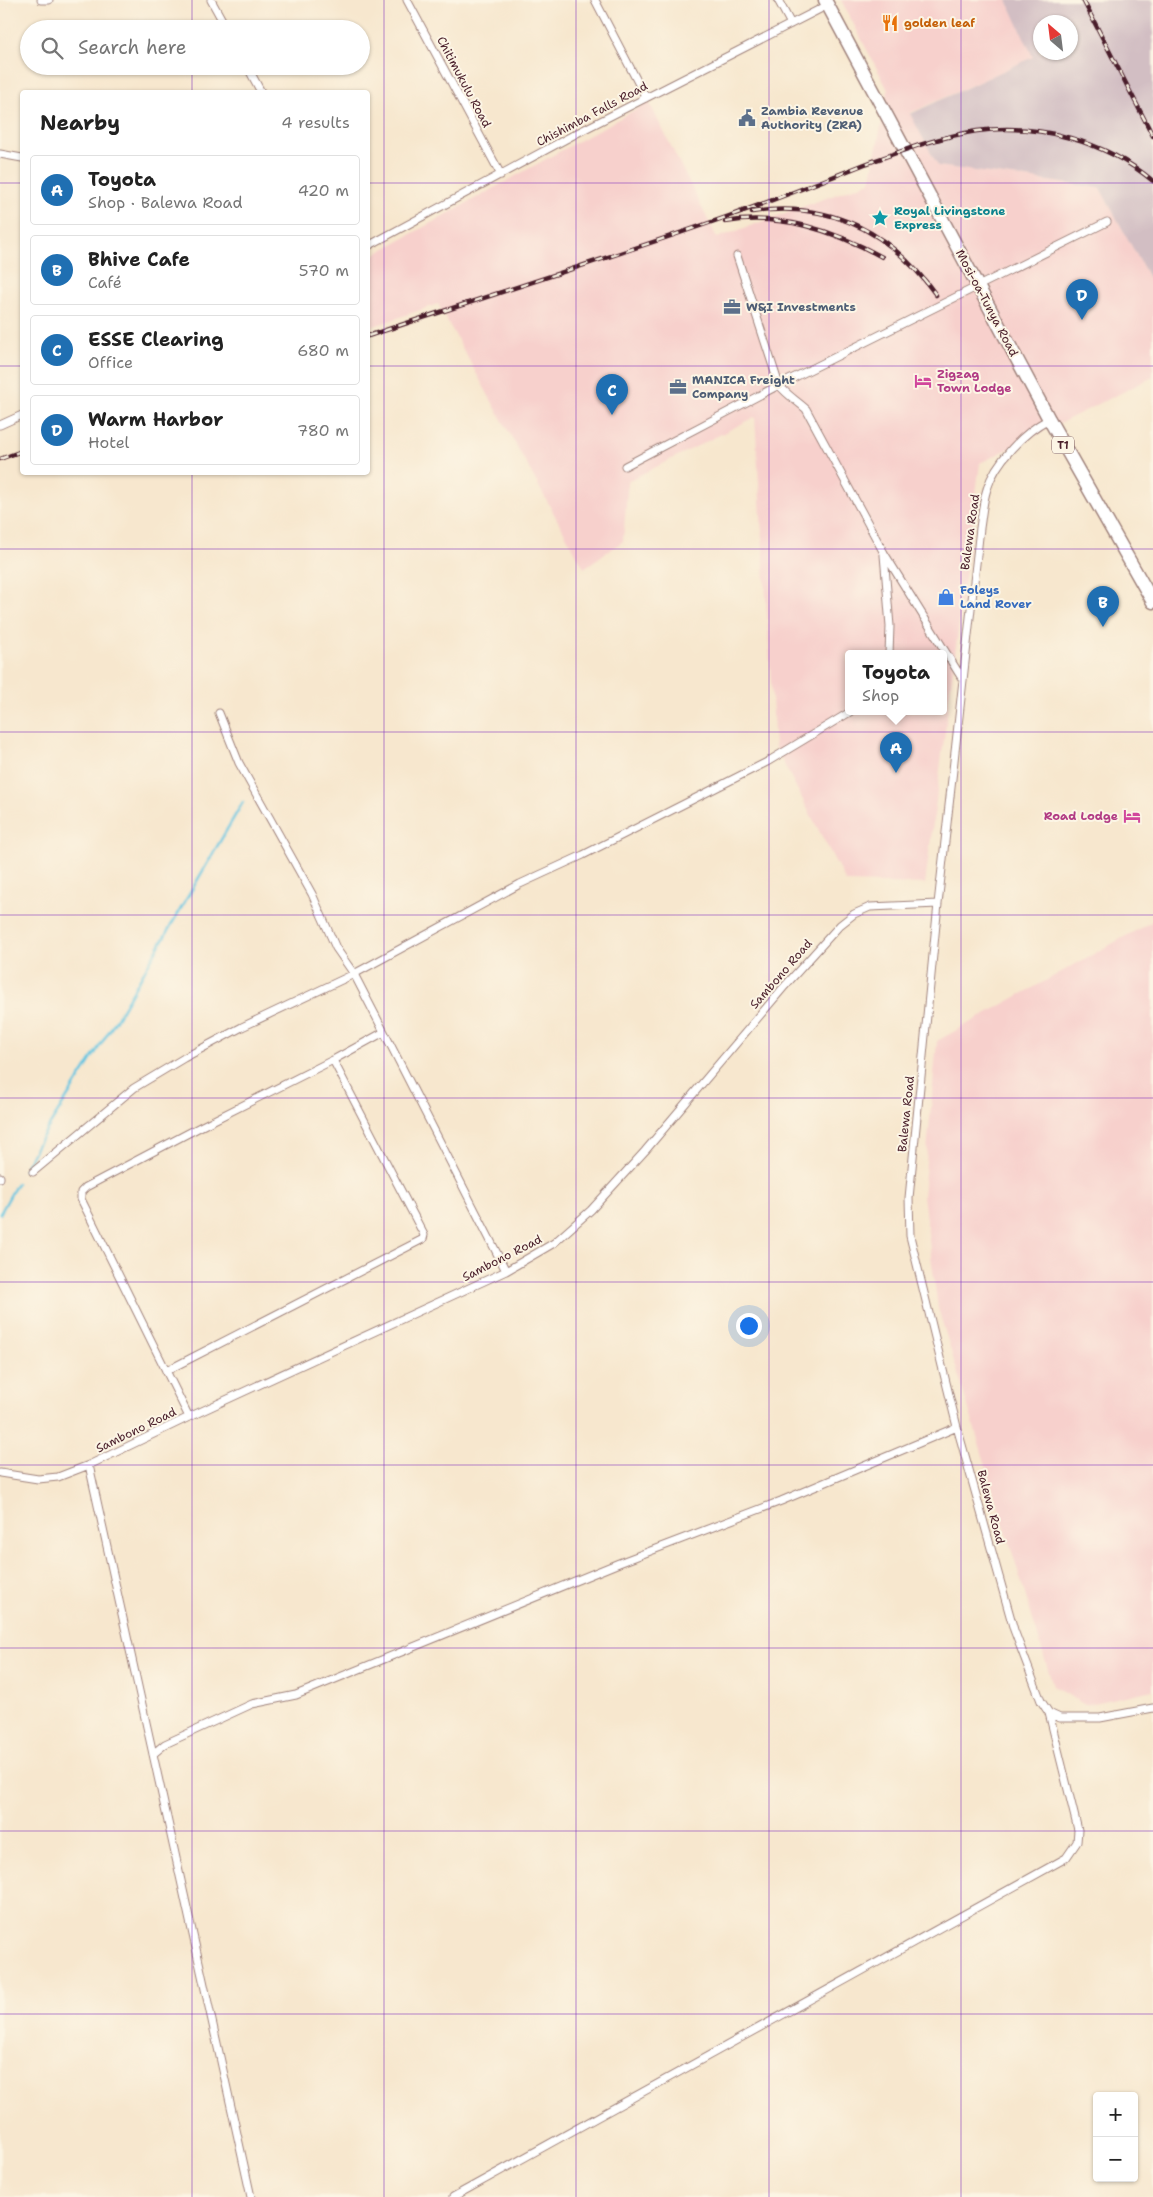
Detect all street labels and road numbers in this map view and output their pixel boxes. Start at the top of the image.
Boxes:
street label: Chitimukulu Road [433,34,495,131]
street label: Chishimba Falls Road [534,78,651,150]
street label: Mosi-oa-Tunya Road [952,247,1022,360]
road number: T1 [1052,436,1074,454]
street label: Balewa Road [957,493,983,571]
street label: Sambono Road [746,935,816,1012]
street label: Balewa Road [894,1075,918,1153]
street label: Sambono Road [459,1231,545,1285]
street label: Sambono Road [93,1403,179,1456]
street label: Balewa Road [973,1468,1009,1546]

